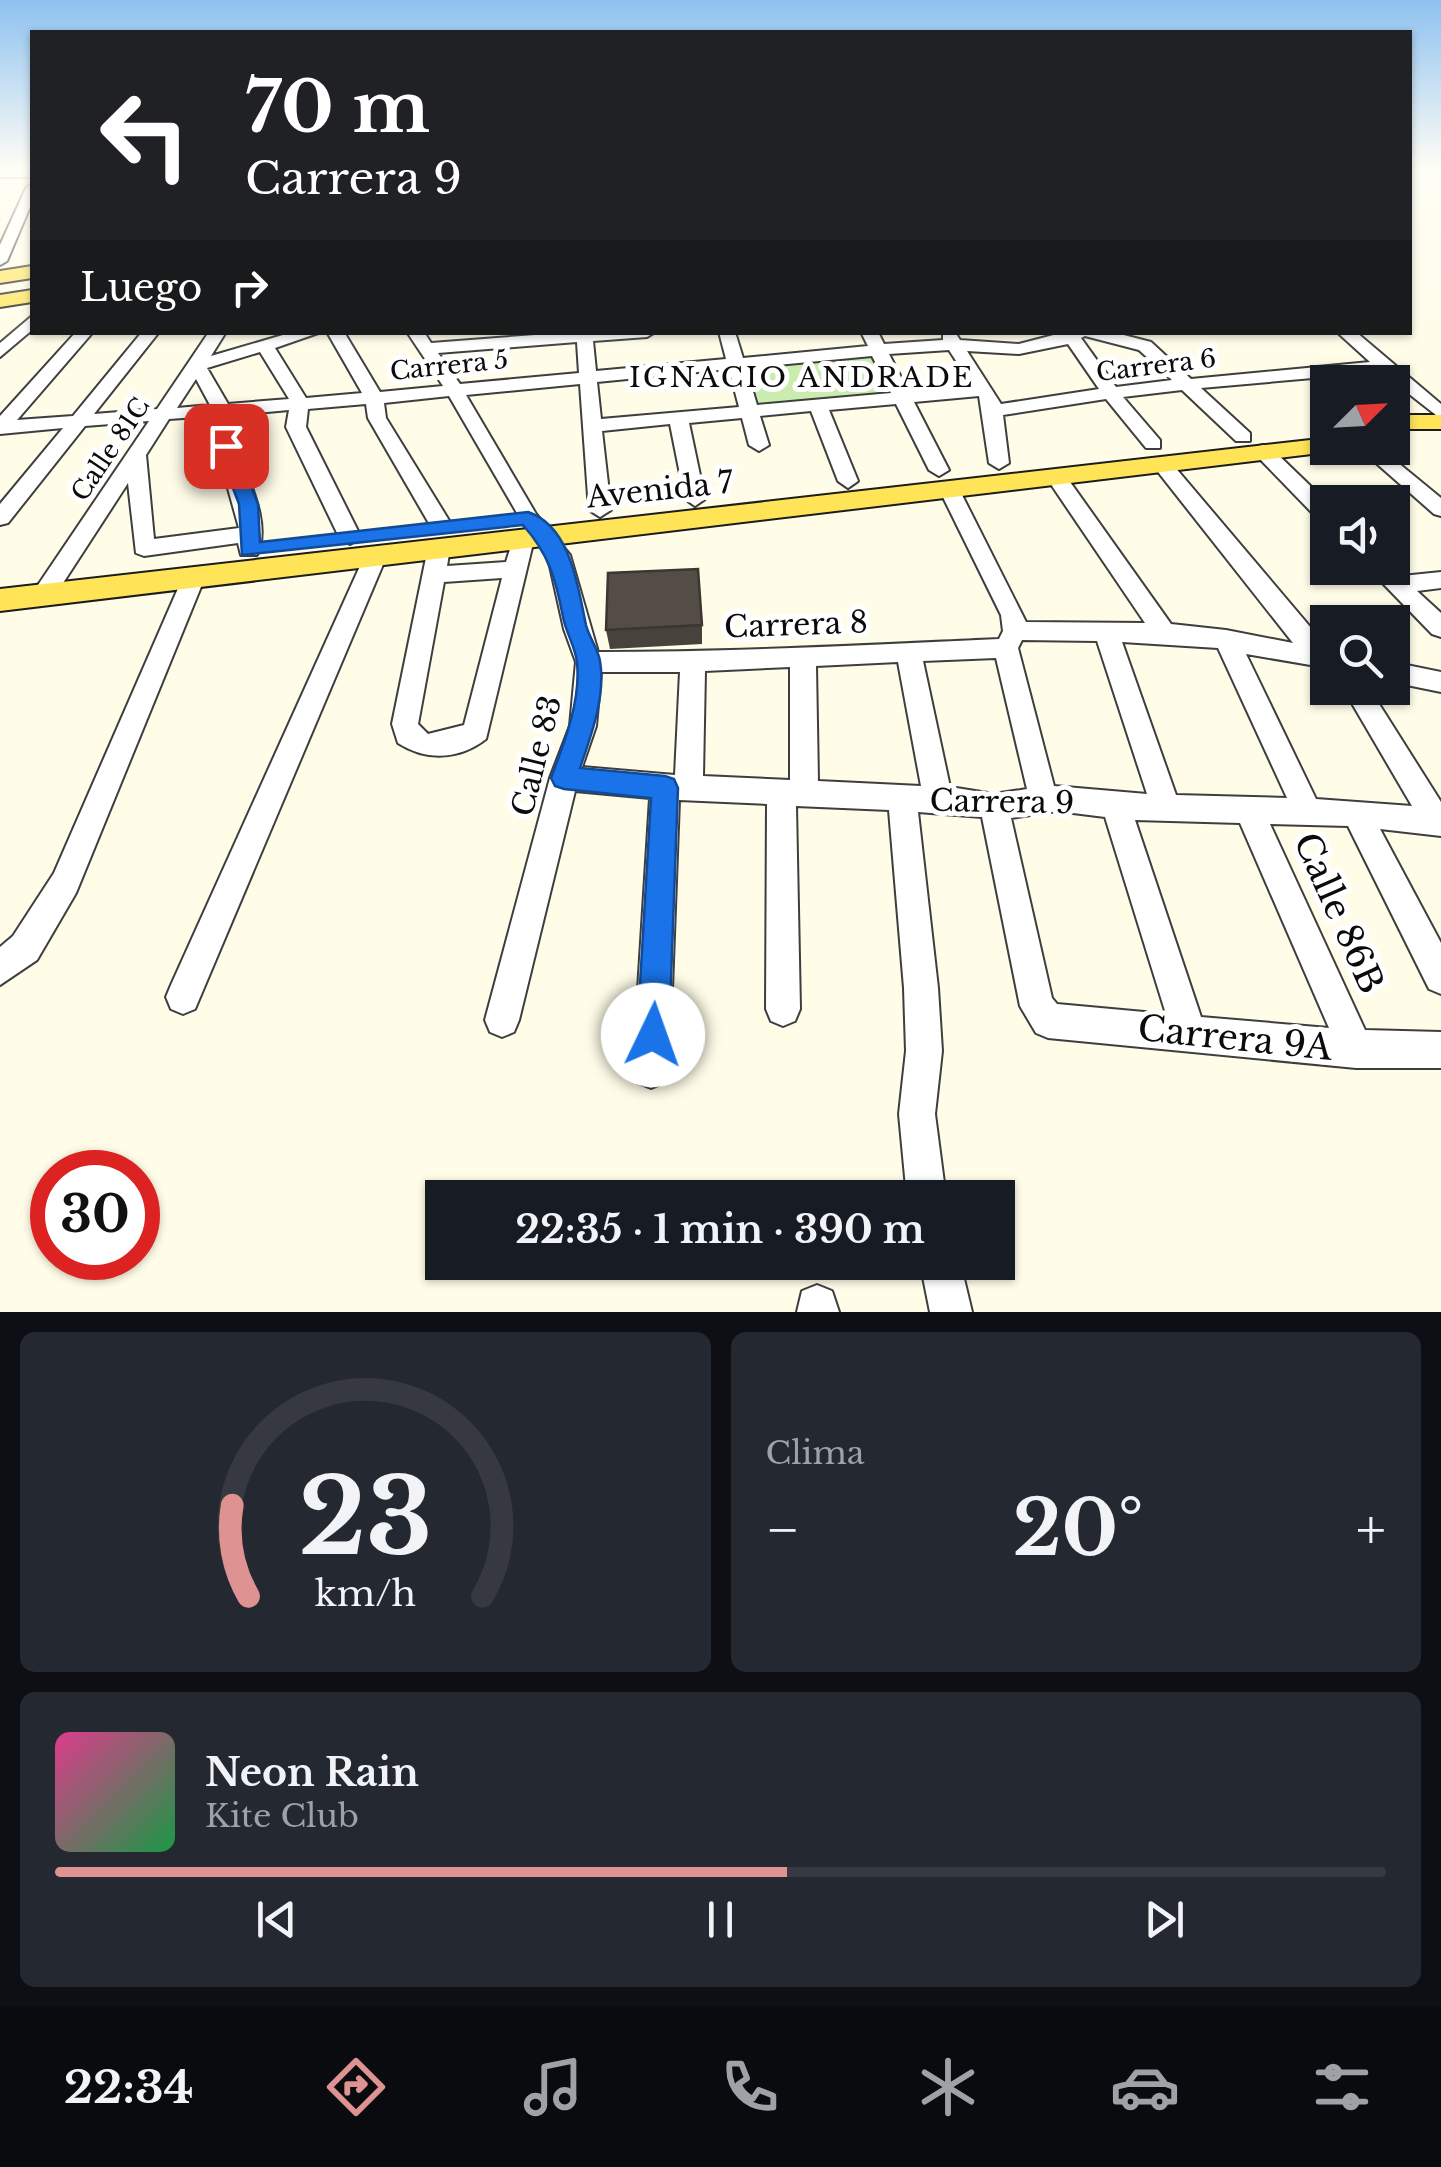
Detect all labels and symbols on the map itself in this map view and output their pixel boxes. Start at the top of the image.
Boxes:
street label: Carrera 6 [1094,343,1218,388]
street label: Carrera 5 [388,344,510,387]
district label: IGNACIO ANDRADE [629,360,975,395]
north arrow [1310,365,1410,465]
street label: Calle 81C [65,392,156,507]
pin [184,404,269,489]
street label: Avenida 7 [584,463,736,516]
street label: Carrera 8 [724,604,868,645]
street label: Calle 83 [504,692,569,820]
street label: Carrera 9 [929,782,1075,821]
street label: Calle 86B [1285,826,1394,1000]
position arrow [601,983,705,1087]
street label: Carrera 9A [1136,1006,1335,1069]
speed limit sign: 30 [30,1150,160,1280]

